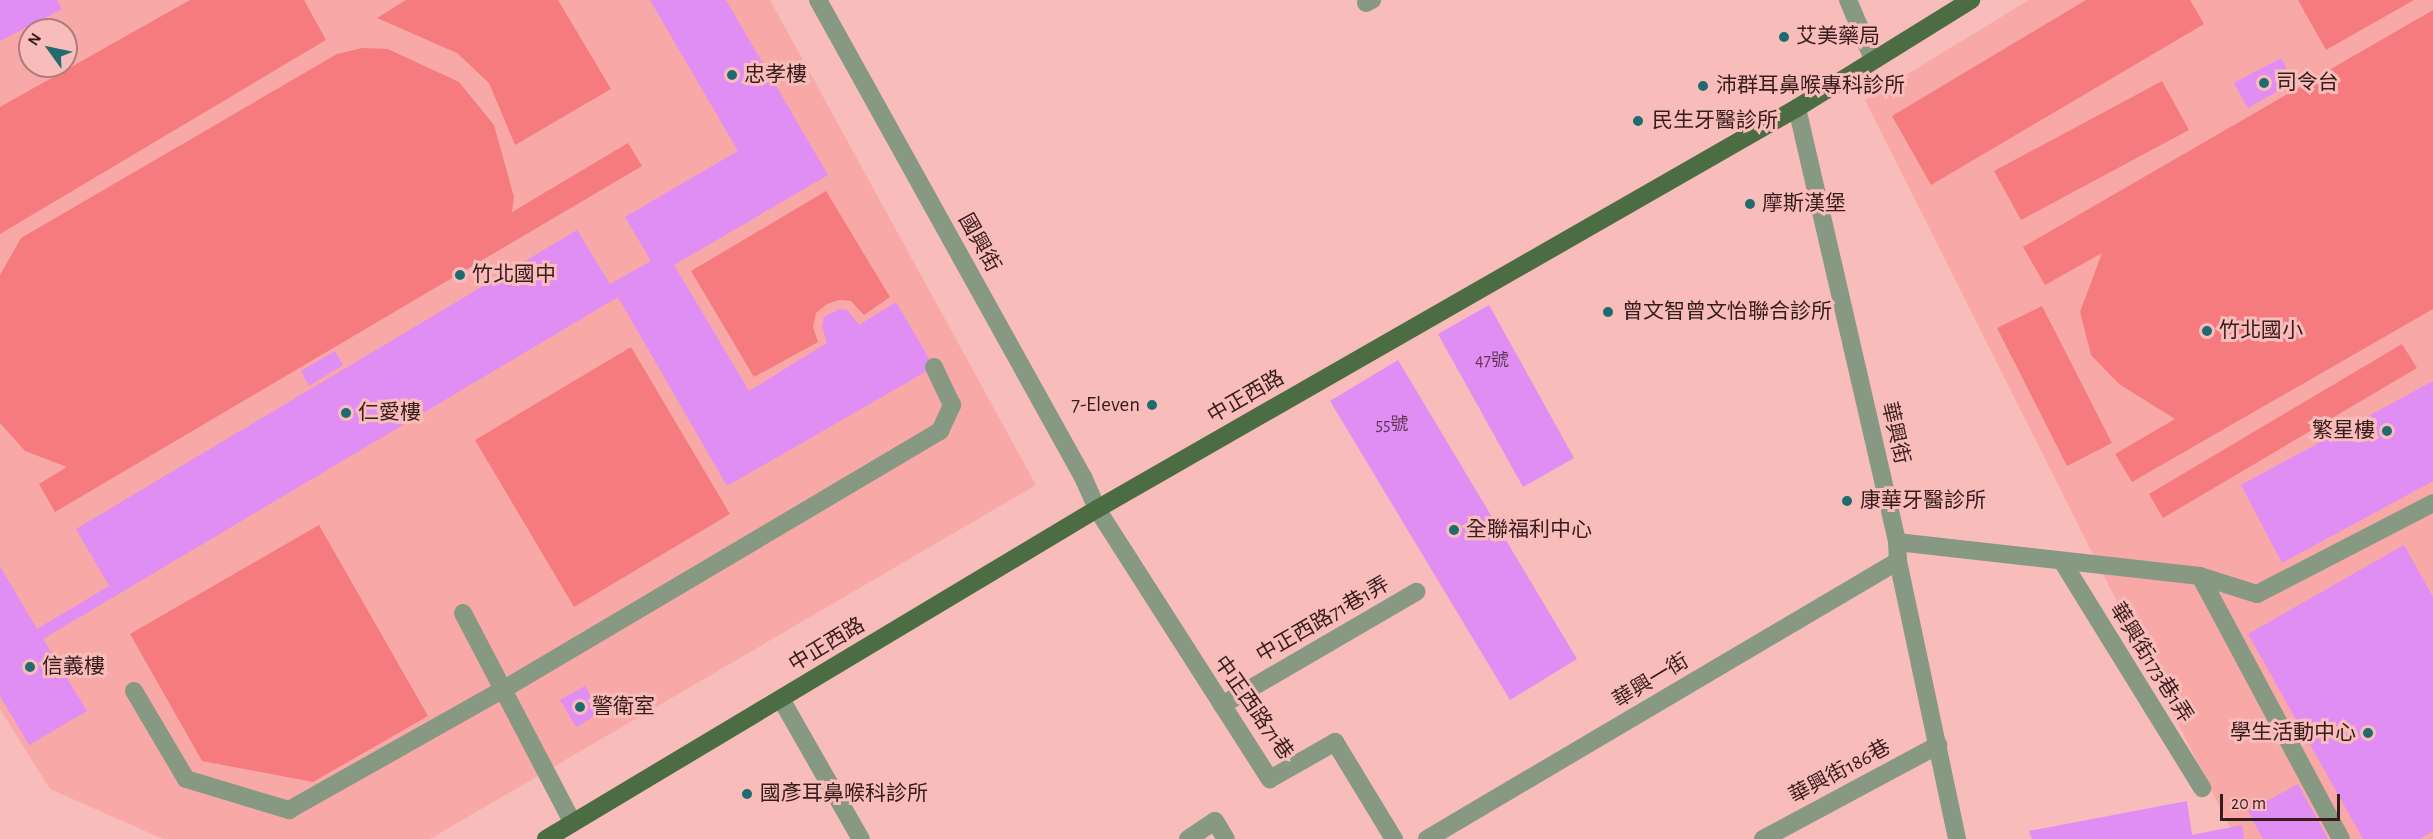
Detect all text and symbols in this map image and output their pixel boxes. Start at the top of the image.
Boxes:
north arrow [18,18,78,78]
place label: 艾美藥局 [1796,24,1880,50]
text: N [25,30,44,48]
marker: 艾美藥局 [1777,30,1791,44]
place label: 忠孝樓 [744,62,807,88]
marker: 忠孝樓 [725,68,739,82]
place label: 司令台 [2276,70,2339,96]
place label: 沛群耳鼻喉專科診所 [1716,73,1905,99]
marker: 司令台 [2257,76,2271,90]
marker: 沛群耳鼻喉專科診所 [1694,77,1712,95]
place label: 民生牙醫診所 [1652,108,1778,134]
marker: 民生牙醫診所 [1629,112,1647,130]
place label: 摩斯漢堡 [1762,191,1846,217]
marker: 摩斯漢堡 [1743,197,1757,211]
street label: 國興街 [953,209,1005,277]
place label: 竹北國中 [472,262,556,288]
marker: 竹北國中 [453,268,467,282]
place label: 曾文智曾文怡聯合診所 [1622,299,1832,325]
marker: 曾文智曾文怡聯合診所 [1599,303,1617,321]
place label: 竹北國小 [2219,318,2303,344]
marker: 竹北國小 [2200,324,2214,338]
house number: 47號 [1475,350,1509,372]
street label: 中正西路 [1203,365,1289,429]
place label: 7-Eleven [1071,392,1140,418]
marker: 7-Eleven [1145,398,1159,412]
street label: 華興街 [1876,399,1914,467]
place label: 仁愛樓 [358,400,421,426]
marker: 仁愛樓 [339,406,353,420]
house number: 55號 [1375,414,1409,436]
place label: 繁星樓 [2312,418,2375,444]
marker: 繁星樓 [2380,424,2394,438]
place label: 康華牙醫診所 [1860,488,1986,514]
marker: 康華牙醫診所 [1838,492,1856,510]
place label: 全聯福利中心 [1466,517,1592,543]
marker: 全聯福利中心 [1447,523,1461,537]
street label: 中正西路71巷1弄 [1252,572,1394,668]
street label: 華興街173巷1弄 [2104,598,2198,728]
street label: 中正西路 [785,613,869,677]
street label: 華興一街 [1609,649,1693,713]
street label: 中正西路71巷 [1208,651,1298,765]
place label: 信義樓 [42,654,105,680]
marker: 信義樓 [23,660,37,674]
place label: 警衛室 [592,694,655,720]
marker: 警衛室 [573,700,587,714]
place label: 學生活動中心 [2230,720,2356,746]
marker: 學生活動中心 [2361,726,2375,740]
street label: 華興街186巷 [1785,735,1895,809]
place label: 國彥耳鼻喉科診所 [760,781,928,807]
scale bar [2223,782,2343,820]
marker: 國彥耳鼻喉科診所 [738,785,756,803]
text: 20 m [2231,795,2266,813]

